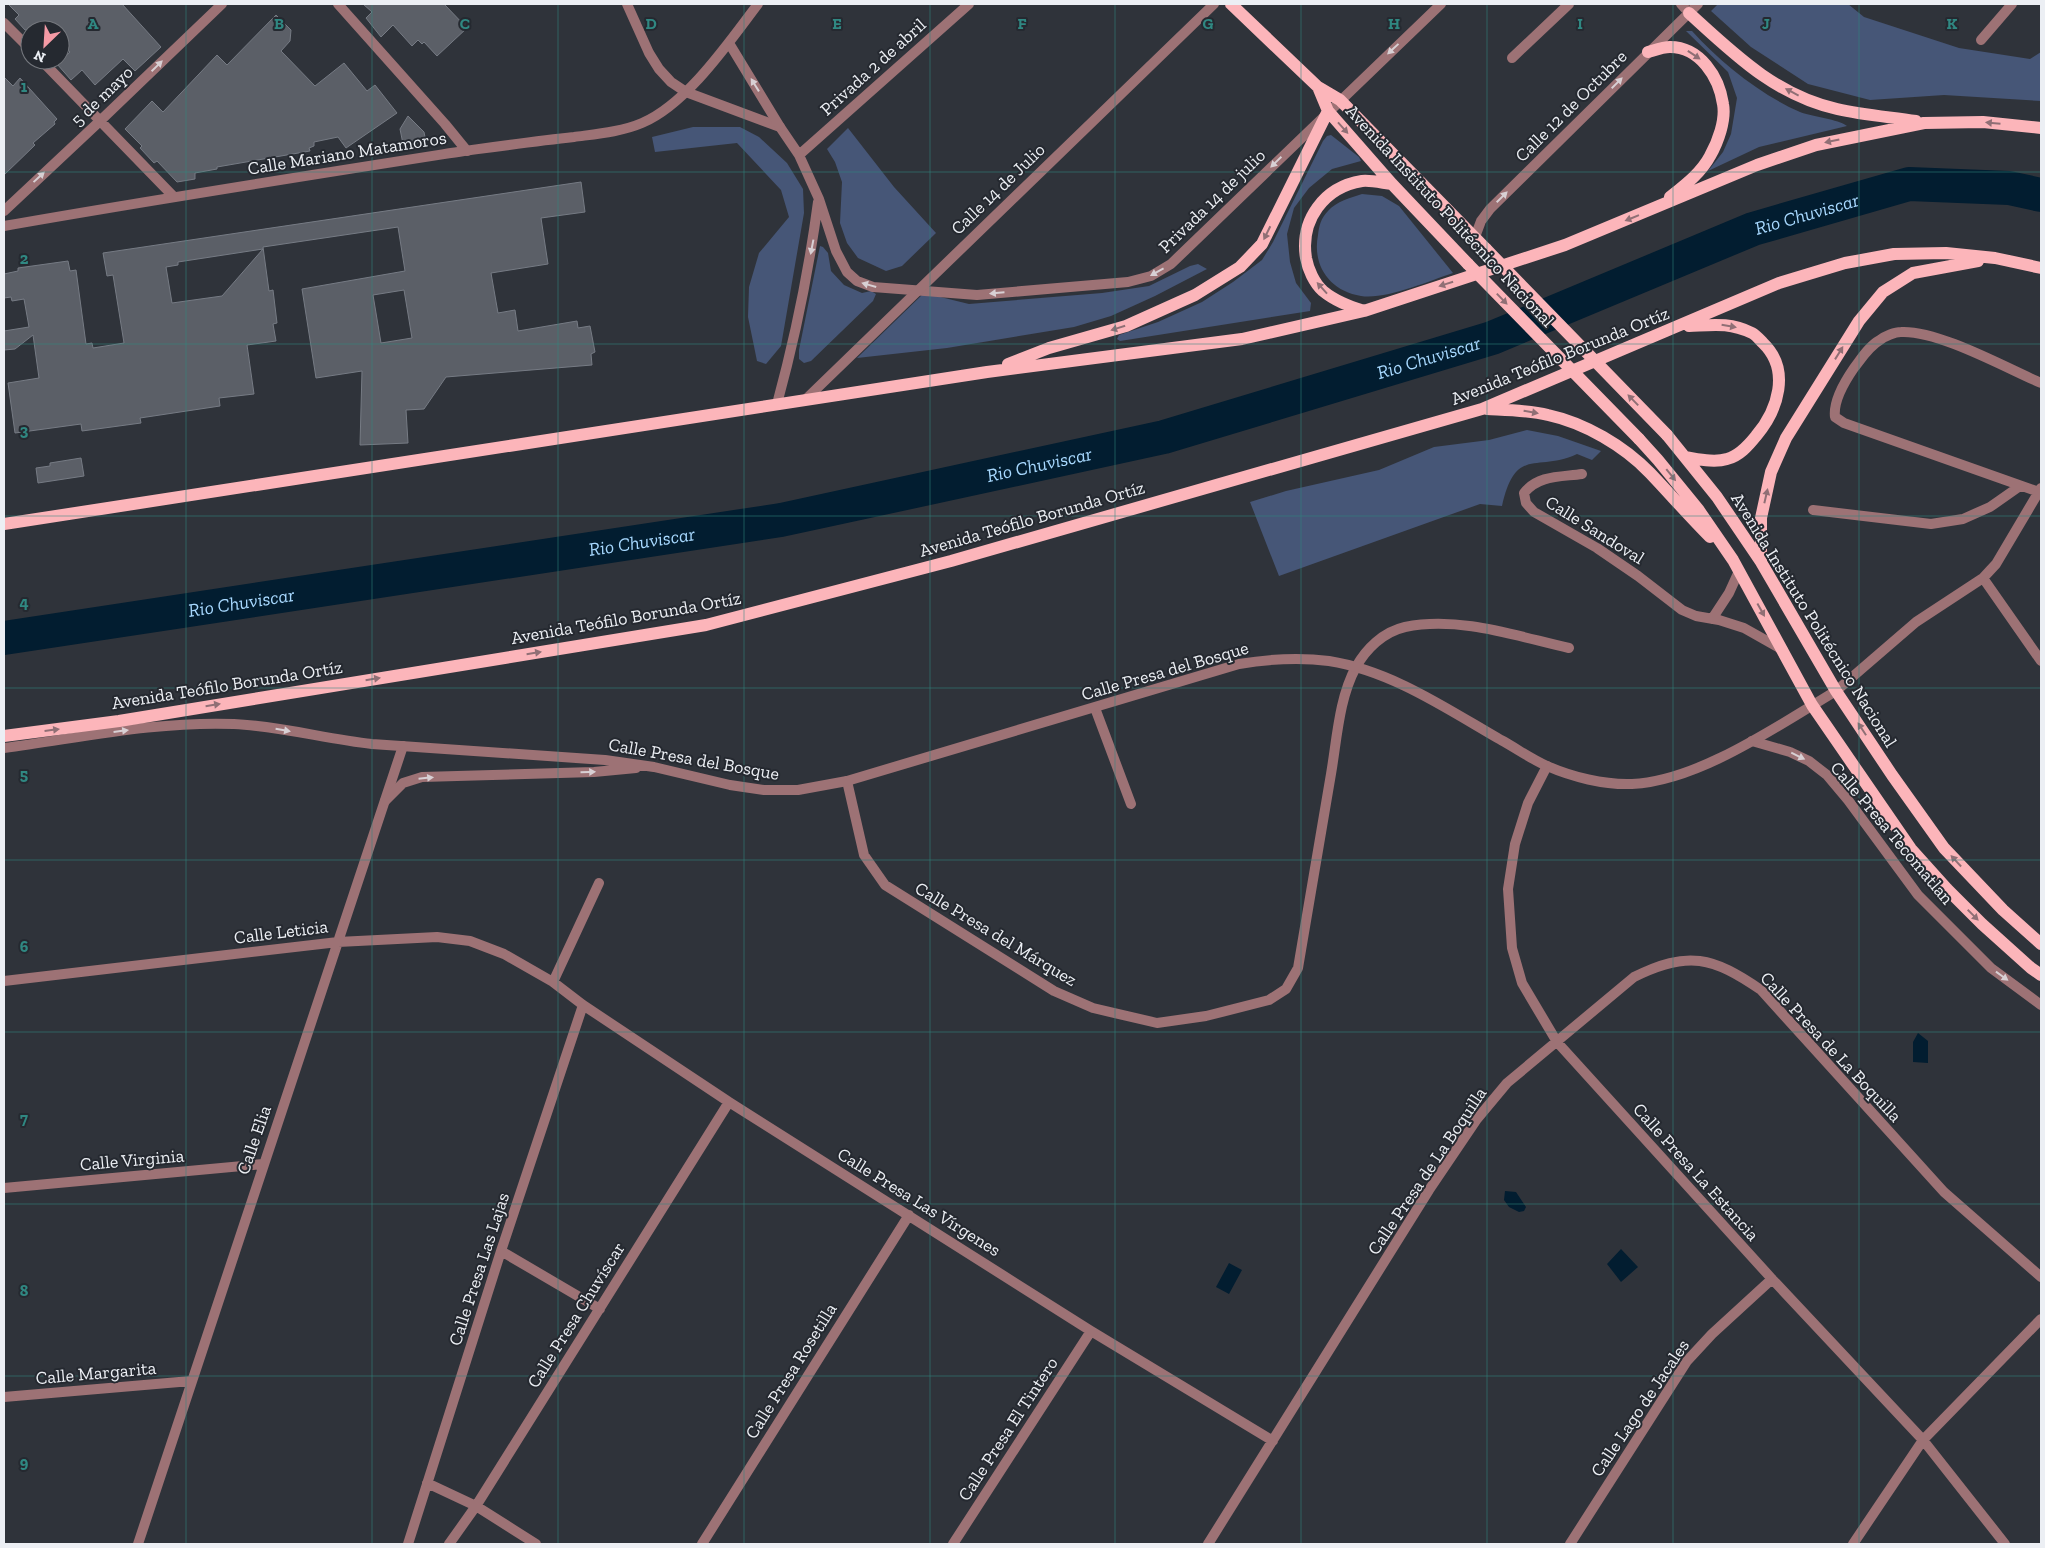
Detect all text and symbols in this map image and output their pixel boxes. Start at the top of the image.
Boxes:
text: A [88,14,99,33]
text: B [274,14,284,33]
text: C [460,14,470,33]
text: D [645,14,657,33]
street label: Privada 2 de abril [816,14,931,120]
text: E [832,14,842,33]
text: F [1017,14,1027,33]
text: G [1203,14,1214,33]
text: H [1388,14,1400,33]
text: I [1577,14,1583,33]
text: J [1762,14,1770,33]
text: K [1947,14,1958,33]
north arrow [20,20,70,70]
one-way arrow [1387,43,1399,55]
text: N [31,46,48,66]
street label: Calle 12 de Octubre [1511,46,1631,166]
one-way arrow [1687,50,1701,60]
one-way arrow [151,60,163,72]
street label: 5 de mayo [66,61,138,131]
text: 1 [21,77,28,96]
one-way arrow [1611,77,1623,89]
one-way arrow [750,79,759,92]
one-way arrow [1784,88,1799,96]
street label: Avenida Instituto Politécnico Nacional [1341,100,1559,332]
one-way arrow [1984,119,2000,127]
one-way arrow [1337,122,1348,135]
street label: Calle Mariano Matamoros [246,126,448,180]
one-way arrow [1824,138,1840,146]
street label: Calle 14 de Julio [946,139,1050,239]
street label: Privada 14 de julio [1154,144,1270,258]
one-way arrow [1270,156,1282,168]
one-way arrow [33,172,46,183]
water label: Rio Chuviscar [1752,188,1862,239]
one-way arrow [1496,192,1508,204]
one-way arrow [1624,214,1639,222]
one-way arrow [1263,226,1271,241]
one-way arrow [807,239,815,255]
text: 2 [20,249,29,268]
one-way arrow [1151,268,1164,277]
one-way arrow [862,280,877,288]
one-way arrow [1438,281,1453,288]
one-way arrow [1316,282,1328,294]
one-way arrow [989,290,1005,298]
one-way arrow [1496,293,1508,305]
street label: Avenida Teófilo Borunda Ortíz [1448,302,1672,410]
one-way arrow [1722,323,1738,331]
one-way arrow [1111,324,1126,332]
water label: Rio Chuviscar [1374,331,1483,384]
one-way arrow [1835,346,1844,359]
one-way arrow [1627,395,1639,407]
one-way arrow [1523,408,1539,416]
text: 3 [20,421,29,440]
water label: Rio Chuviscar [984,441,1094,487]
one-way arrow [1665,469,1676,482]
street label: Avenida Teófilo Borunda Ortíz [917,476,1147,562]
one-way arrow [1762,488,1770,504]
street label: Avenida Instituto Politécnico Nacional [1726,489,1902,752]
street label: Calle Sandoval [1541,491,1649,569]
water label: Rio Chuviscar [587,522,697,561]
water label: Rio Chuviscar [187,582,296,621]
street label: Avenida Teófilo Borunda Ortíz [509,587,743,649]
text: 4 [19,593,29,612]
one-way arrow [1757,603,1765,617]
street label: Calle Presa del Bosque [1079,637,1251,705]
one-way arrow [526,649,542,657]
street label: Avenida Teófilo Borunda Ortíz [110,656,344,714]
one-way arrow [366,675,382,683]
one-way arrow [205,701,221,709]
one-way arrow [1857,722,1867,736]
one-way arrow [44,725,60,733]
one-way arrow [275,726,291,734]
one-way arrow [113,727,129,735]
street label: Calle Presa del Bosque [607,733,781,785]
one-way arrow [1791,752,1805,760]
street label: Calle Presa Tecomatlan [1826,757,1959,909]
text: 5 [20,765,28,784]
one-way arrow [580,767,596,775]
one-way arrow [418,774,434,782]
one-way arrow [1950,855,1962,867]
street label: Calle Presa del Márquez [911,877,1081,991]
one-way arrow [1966,909,1978,921]
street label: Calle Leticia [233,915,330,949]
text: 6 [20,937,29,956]
street label: Calle Presa de La Boquilla [1756,967,1907,1127]
one-way arrow [1995,971,2009,981]
street label: Calle Presa de La Boquilla [1363,1083,1492,1259]
street label: Calle Presa La Estancia [1628,1098,1764,1246]
street label: Calle Elia [232,1102,276,1177]
text: 7 [20,1109,28,1128]
street label: Calle Presa Las Vírgenes [833,1143,1005,1261]
street label: Calle Virginia [79,1144,185,1176]
street label: Calle Presa Las Lajas [444,1190,514,1348]
street label: Calle Presa Chuvíscar [522,1238,630,1392]
text: 8 [20,1281,29,1300]
street label: Calle Presa Rosetilla [740,1299,842,1443]
street label: Calle Lago de Jacales [1586,1335,1694,1481]
street label: Calle Presa El Tintero [953,1353,1063,1505]
street label: Calle Margarita [35,1357,157,1389]
text: 9 [20,1453,29,1472]

